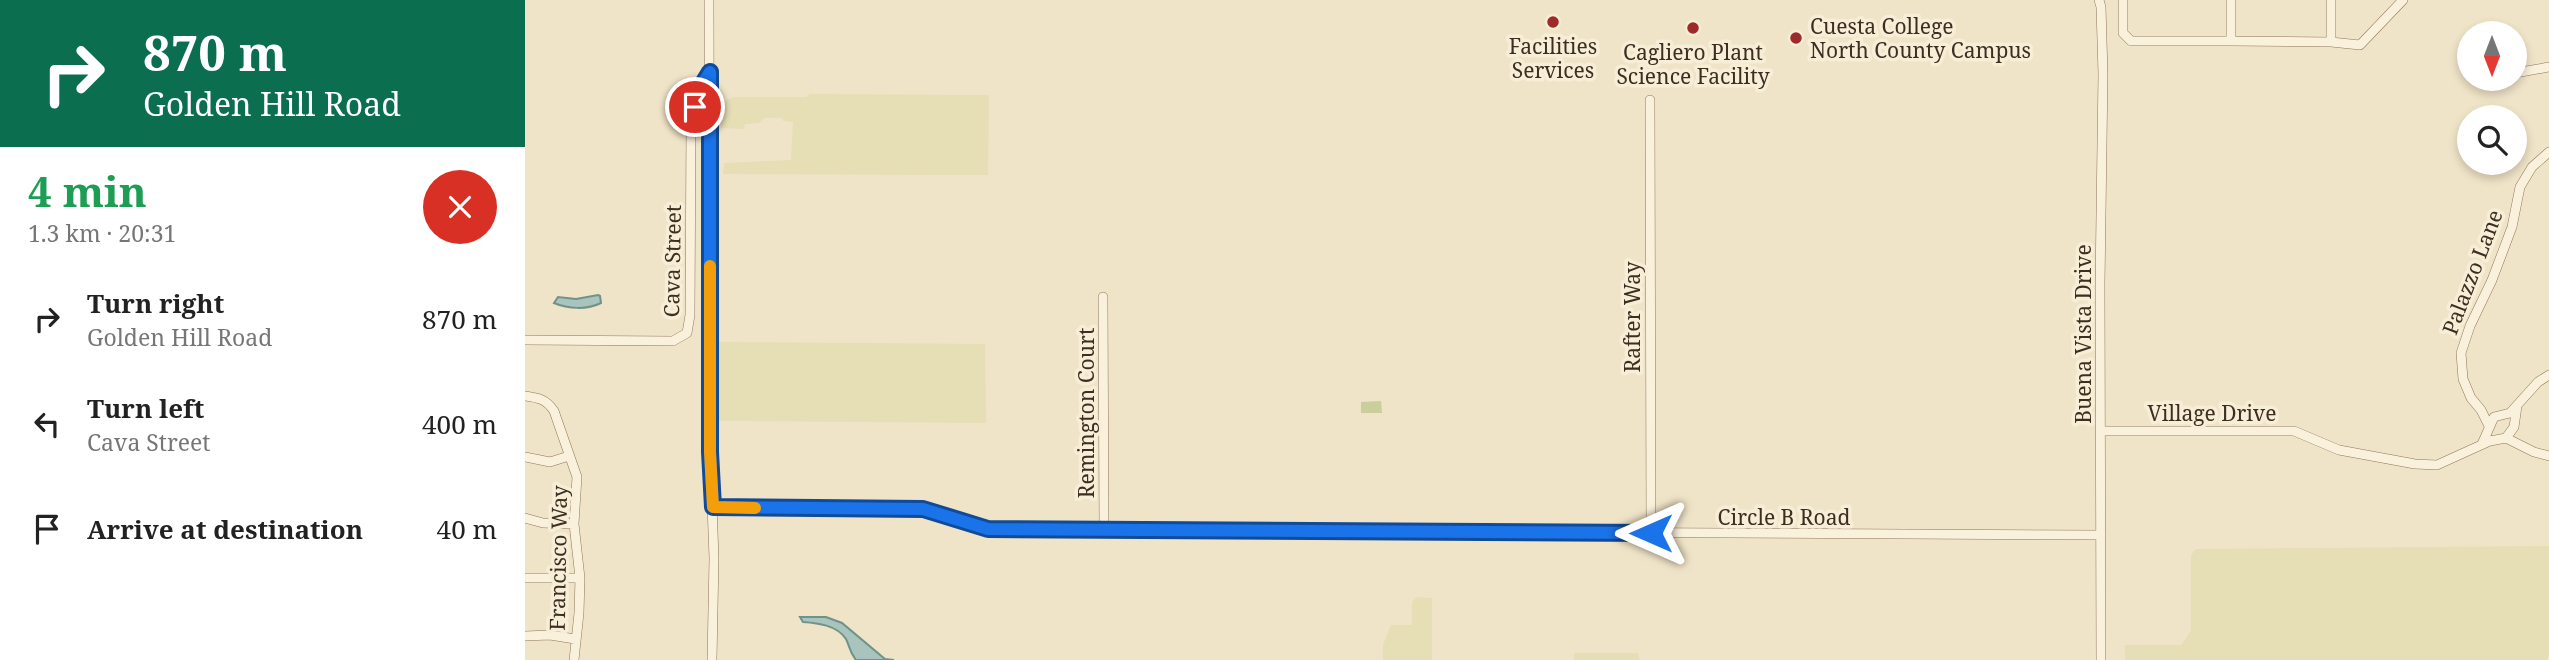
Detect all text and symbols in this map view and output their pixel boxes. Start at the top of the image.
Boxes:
place label: Cuesta College North County Campus [1810,12,2031,64]
marker: Facilities Services [1545,14,1561,30]
text: 870 m [143,19,287,85]
marker: Cagliero Plant Science Facility [1685,20,1701,36]
north arrow [2457,21,2527,91]
map controls [2457,21,2527,175]
icon: right [28,28,119,119]
marker: Cuesta College North County Campus [1788,30,1804,46]
place label: Facilities Services [1509,32,1597,84]
place label: Cagliero Plant Science Facility [1616,38,1770,90]
pin [665,77,725,137]
text: Golden Hill Road [143,82,401,125]
icon: arrive [676,88,714,126]
button: search [2457,105,2527,175]
text: 4 min [28,162,147,219]
button: close [423,170,497,244]
street label: Cava Street [657,204,687,318]
street label: Palazzo Lane [2435,206,2509,338]
text: 1.3 km · 20:31 [28,217,176,249]
street label: Buena Vista Drive [2069,244,2097,424]
street label: Rafter Way [1618,261,1646,373]
text: Turn right [87,285,224,321]
icon: right [28,300,66,338]
text: 870 m [422,301,497,337]
text: Golden Hill Road [87,321,272,353]
street label: Remington Court [1072,328,1100,498]
text: Turn left [87,390,204,426]
street label: Village Drive [2147,399,2277,427]
icon: left [28,405,66,443]
text: 400 m [422,406,497,442]
text: Cava Street [87,426,210,458]
street label: Francisco Way [543,485,573,631]
position arrow [1614,496,1688,570]
street label: Circle B Road [1718,503,1851,531]
icon: arrive [28,510,66,548]
text: Arrive at destination [87,511,363,547]
text: 40 m [437,511,497,547]

